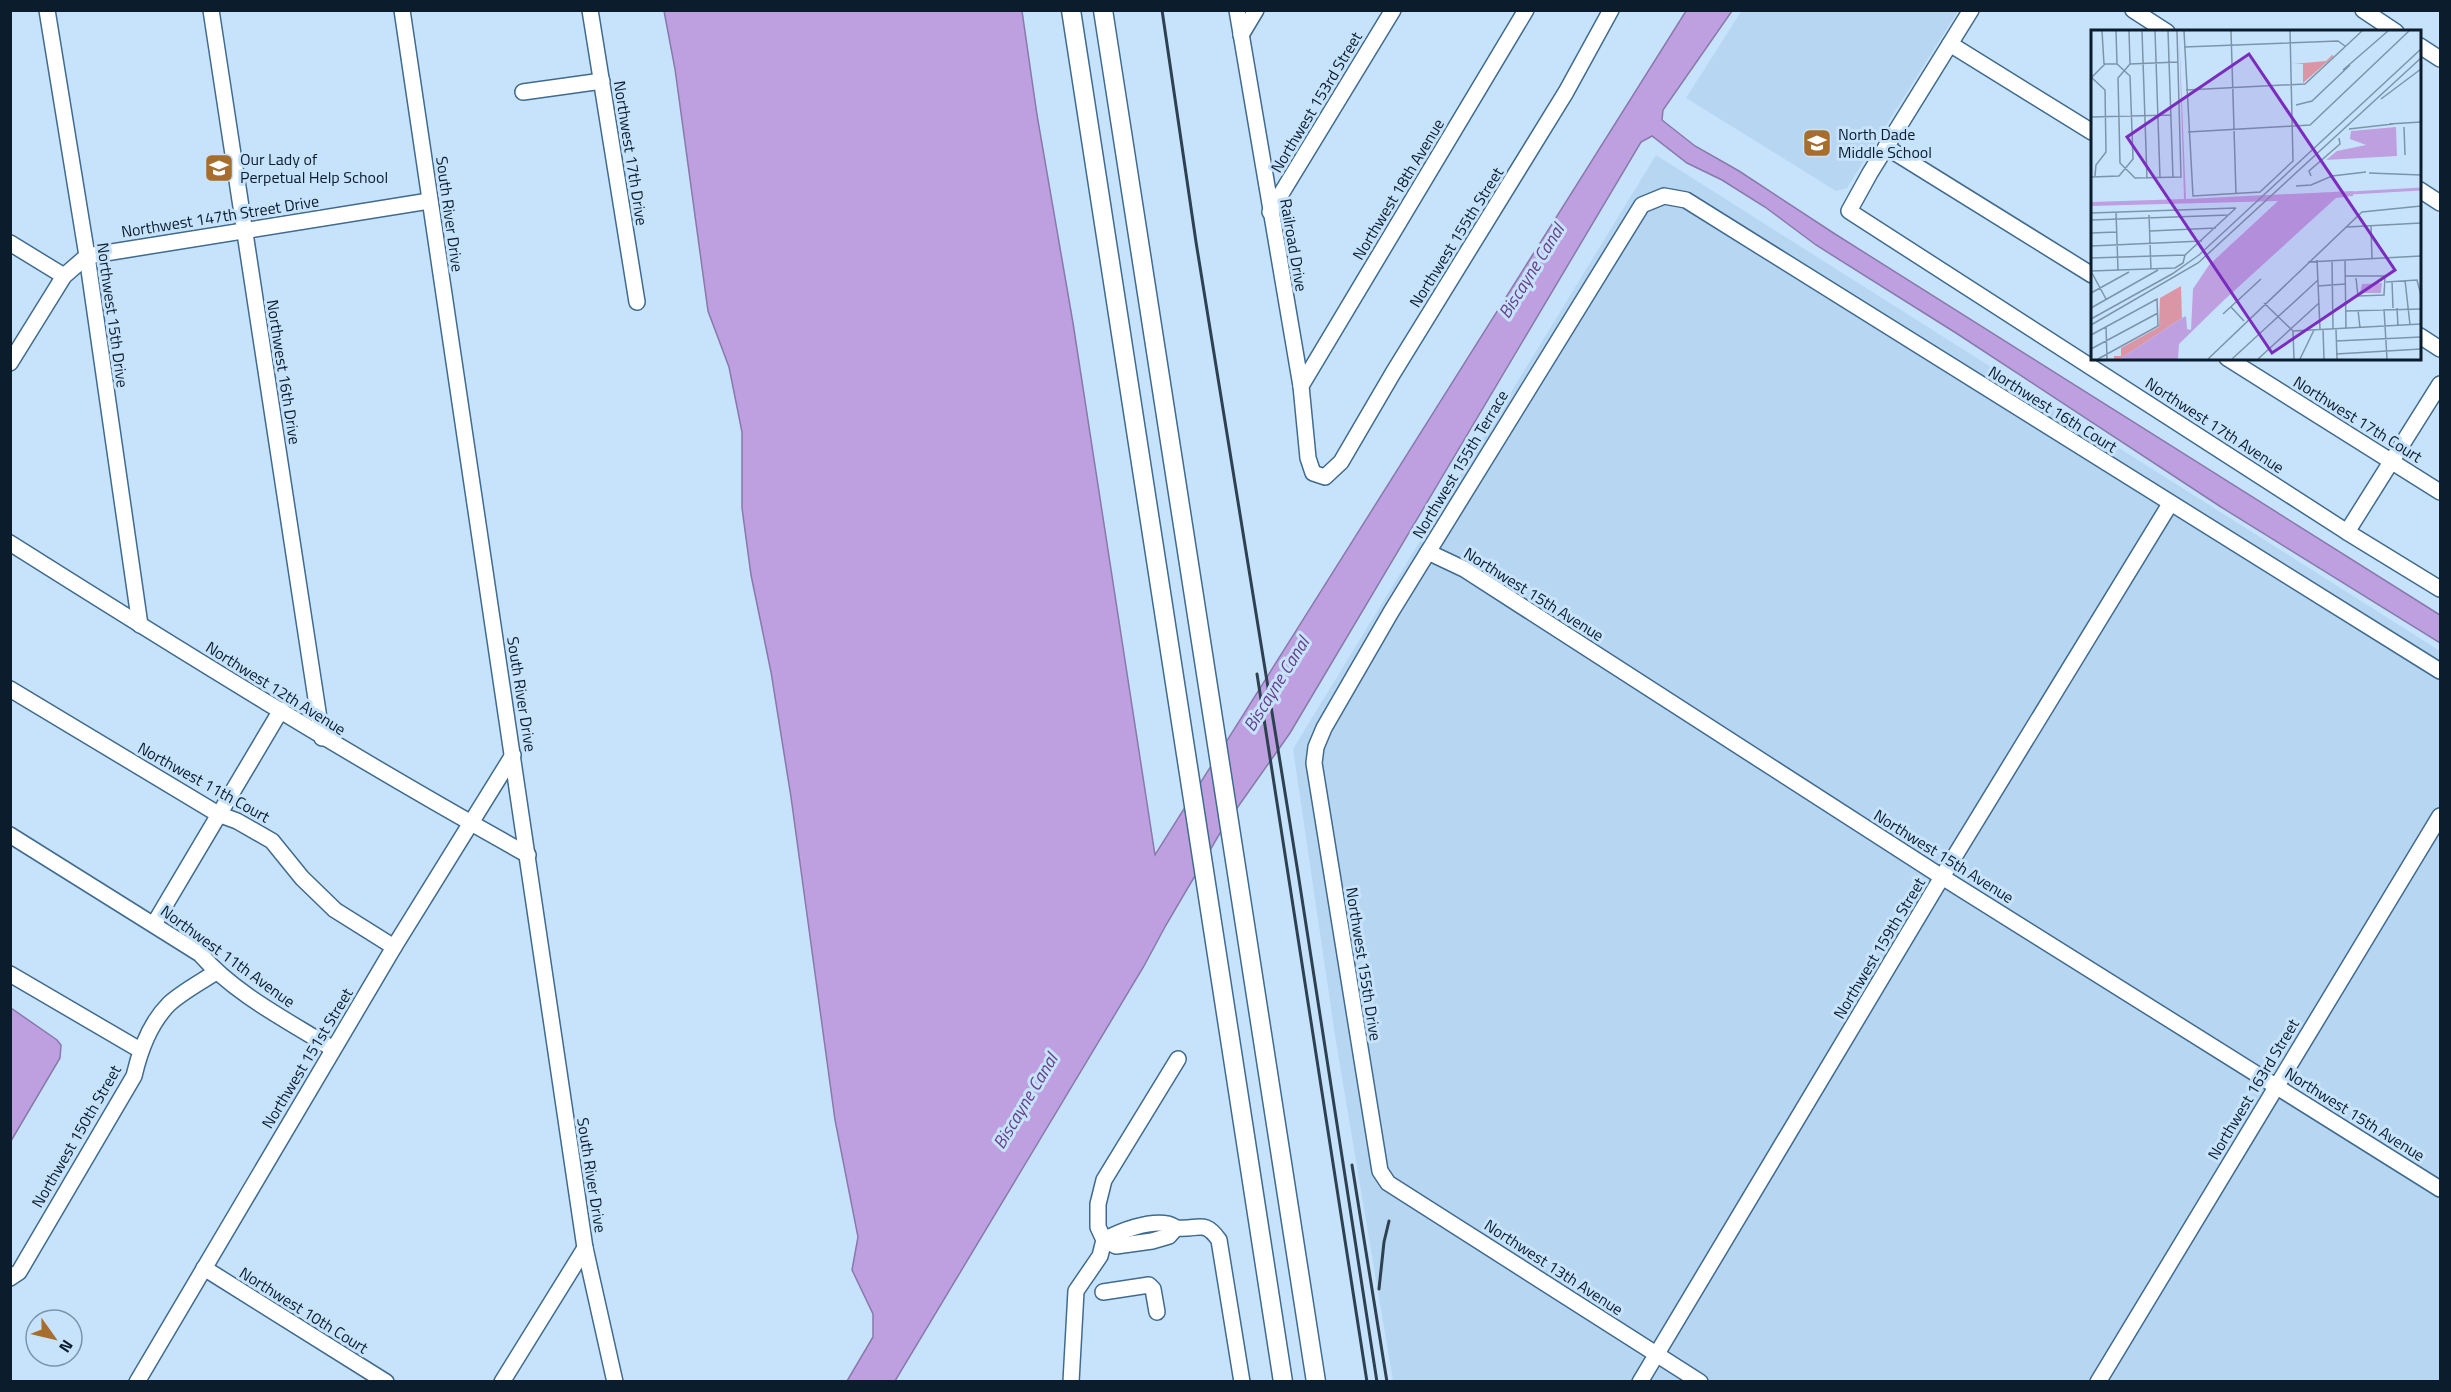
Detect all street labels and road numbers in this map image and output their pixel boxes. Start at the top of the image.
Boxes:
street label: Northwest 153rd Street [1264,26,1368,177]
street label: Northwest 17th Drive [608,79,654,227]
street label: Northwest 18th Avenue [1346,114,1450,264]
street label: South River Drive [430,155,470,273]
street label: Northwest 155th Street [1403,162,1509,312]
street label: Northwest 147th Street Drive [119,189,321,243]
street label: Railroad Drive [1274,197,1314,293]
street label: Northwest 15th Drive [91,241,135,389]
street label: Northwest 16th Drive [261,298,307,446]
street label: Northwest 16th Court [1984,360,2122,459]
street label: Northwest 17th Court [2289,370,2427,469]
street label: Northwest 17th Avenue [2141,371,2289,479]
street label: Northwest 155th Terrace [1406,385,1514,543]
street label: Northwest 15th Avenue [1459,541,1609,647]
street label: Northwest 12th Avenue [201,635,351,741]
street label: South River Drive [501,635,543,753]
street label: Northwest 11th Court [134,736,275,829]
street label: Northwest 15th Avenue [1869,803,2019,909]
street label: Northwest 159th Street [1827,872,1931,1023]
street label: Northwest 155th Drive [1340,885,1388,1043]
street label: Northwest 11th Avenue [156,899,300,1013]
street label: Northwest 151st Street [255,983,359,1133]
street label: Northwest 163rd Street [2201,1013,2305,1164]
street label: Northwest 150th Street [25,1060,127,1212]
street label: Northwest 15th Avenue [2280,1061,2430,1167]
street label: South River Drive [571,1116,613,1234]
street label: Northwest 13th Avenue [1480,1213,1628,1321]
street label: Northwest 10th Court [235,1261,373,1360]

